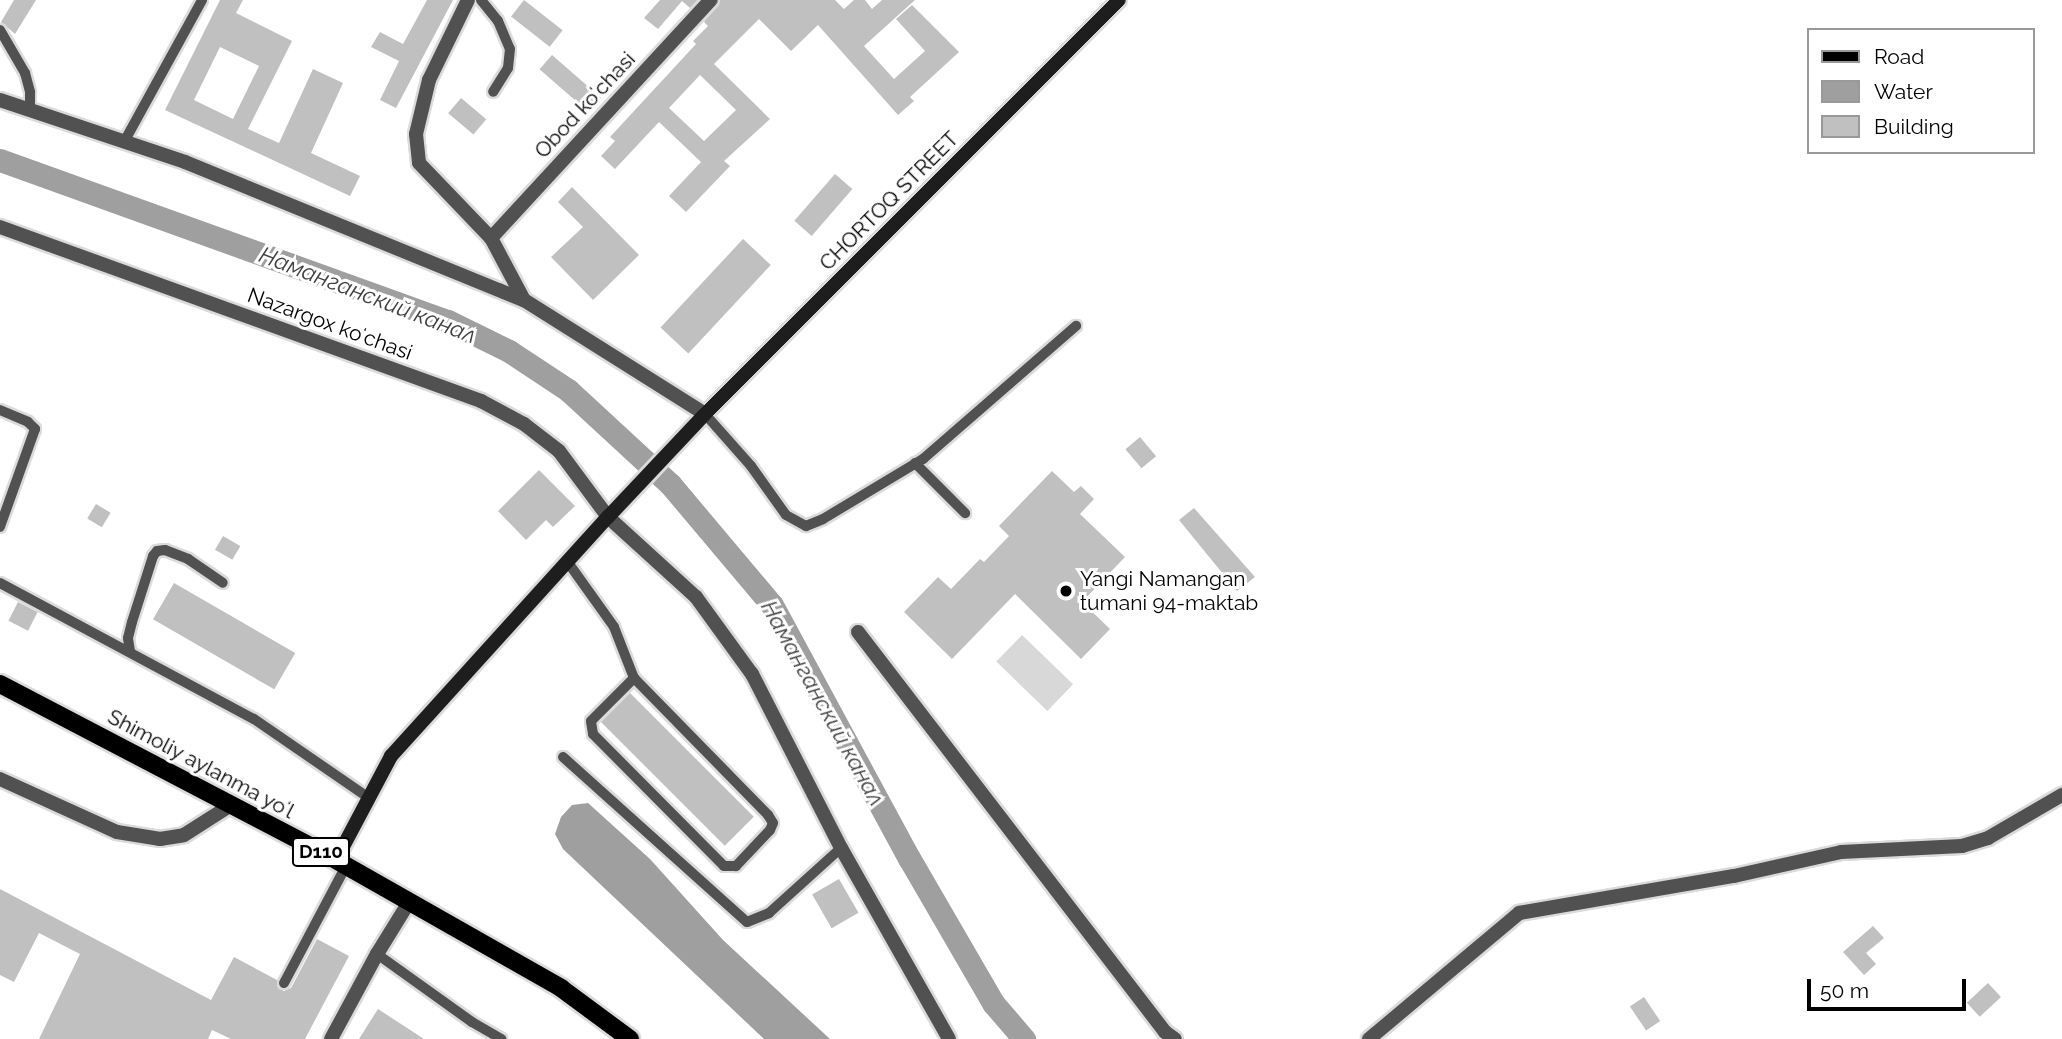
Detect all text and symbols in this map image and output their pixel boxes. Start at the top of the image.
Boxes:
legend [1806,28,2034,154]
text: Road [1874,44,1924,69]
street label: Obod koʻchasi [529,47,641,163]
text: Water [1874,79,1933,104]
text: Building [1874,114,1954,139]
street label: CHORTOQ STREET [814,126,964,276]
water label: Наманганский канал [255,241,481,349]
street label: Nazargox koʻchasi [244,282,416,366]
place label: Yangi Namangan tumani 94-maktab [1080,566,1258,616]
marker: Yangi Namangan tumani 94-maktab [1058,583,1074,599]
water label: Наманганский канал [755,596,891,810]
street label: Shimoliy aylanma yoʻl [103,704,299,824]
road number: D110 [291,836,351,867]
scale bar [1810,965,1969,1009]
text: 50 m [1820,978,1869,1003]

